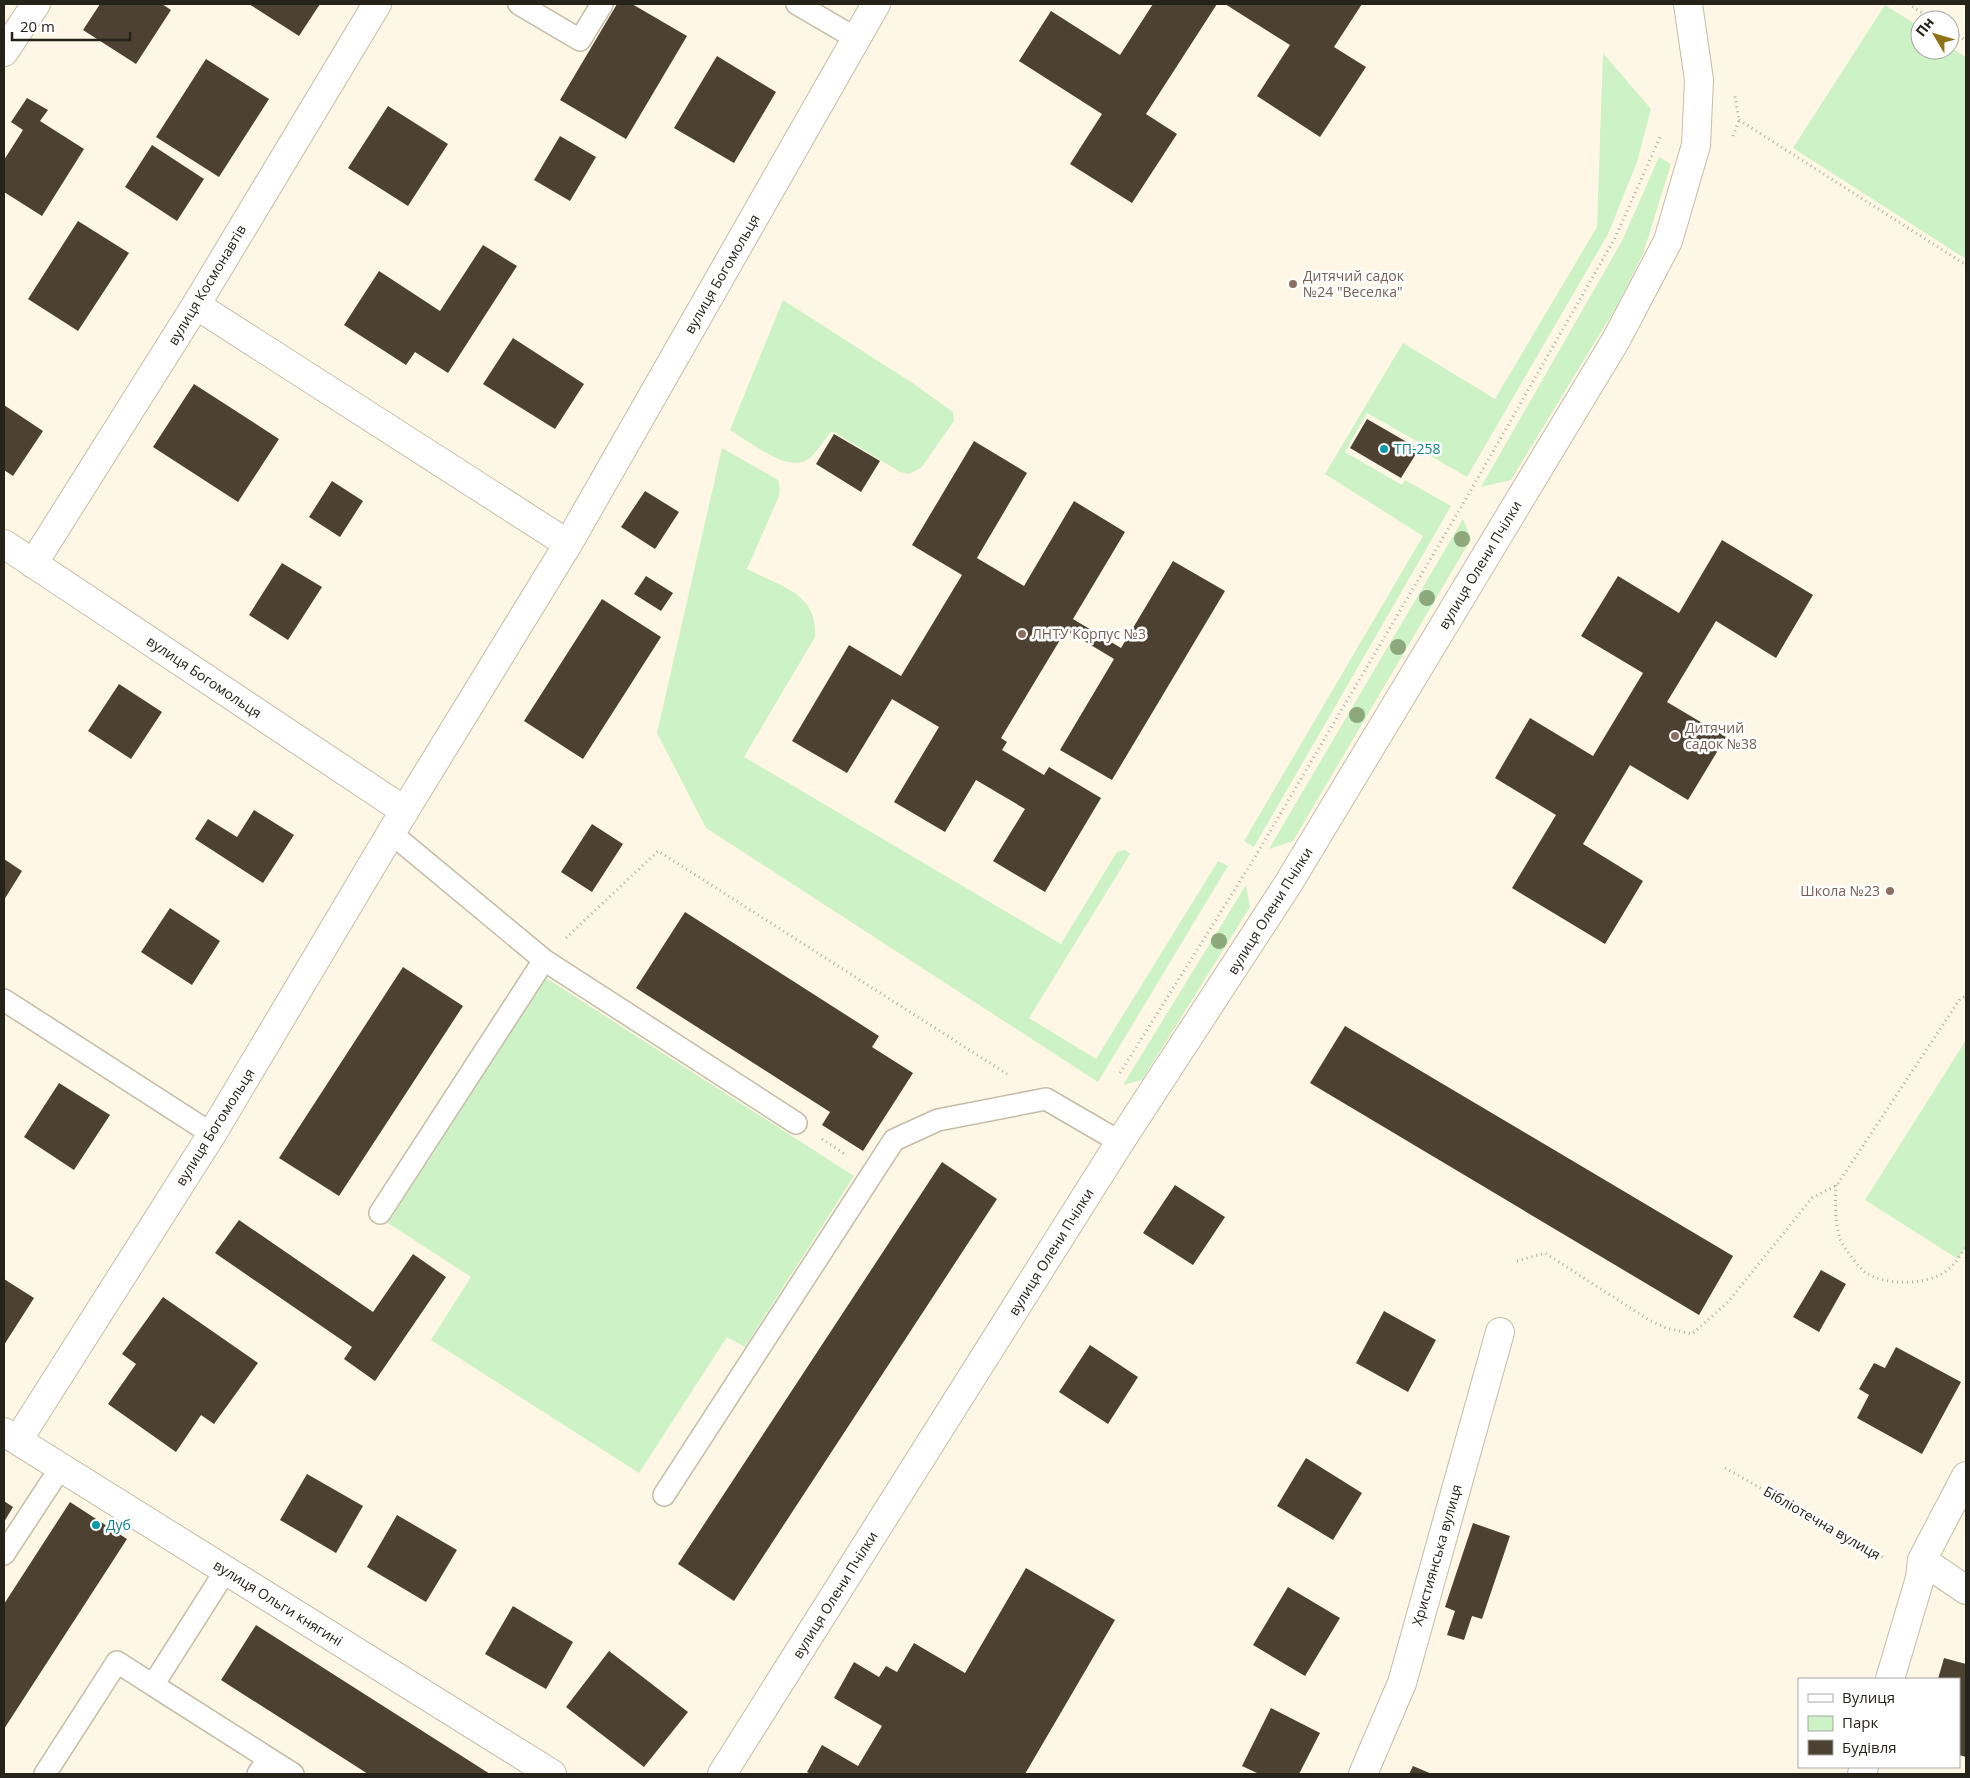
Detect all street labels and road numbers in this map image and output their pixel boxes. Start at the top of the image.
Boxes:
street label: вулиця Богомольця [680,211,764,337]
street label: вулиця Космонавтів [163,221,250,348]
street label: вулиця Олени Пчілки [1434,497,1525,632]
street label: вулиця Богомольця [143,631,266,722]
street label: вулиця Олени Пчілки [1223,844,1316,978]
street label: вулиця Богомольця [171,1064,258,1189]
street label: вулиця Олени Пчілки [1004,1185,1097,1319]
street label: Бібліотечна вулиця [1760,1481,1884,1564]
street label: Християнська вулиця [1407,1482,1466,1628]
street label: вулиця Олени Пчілки [788,1528,881,1662]
street label: вулиця Ольги княгині [210,1555,346,1650]

